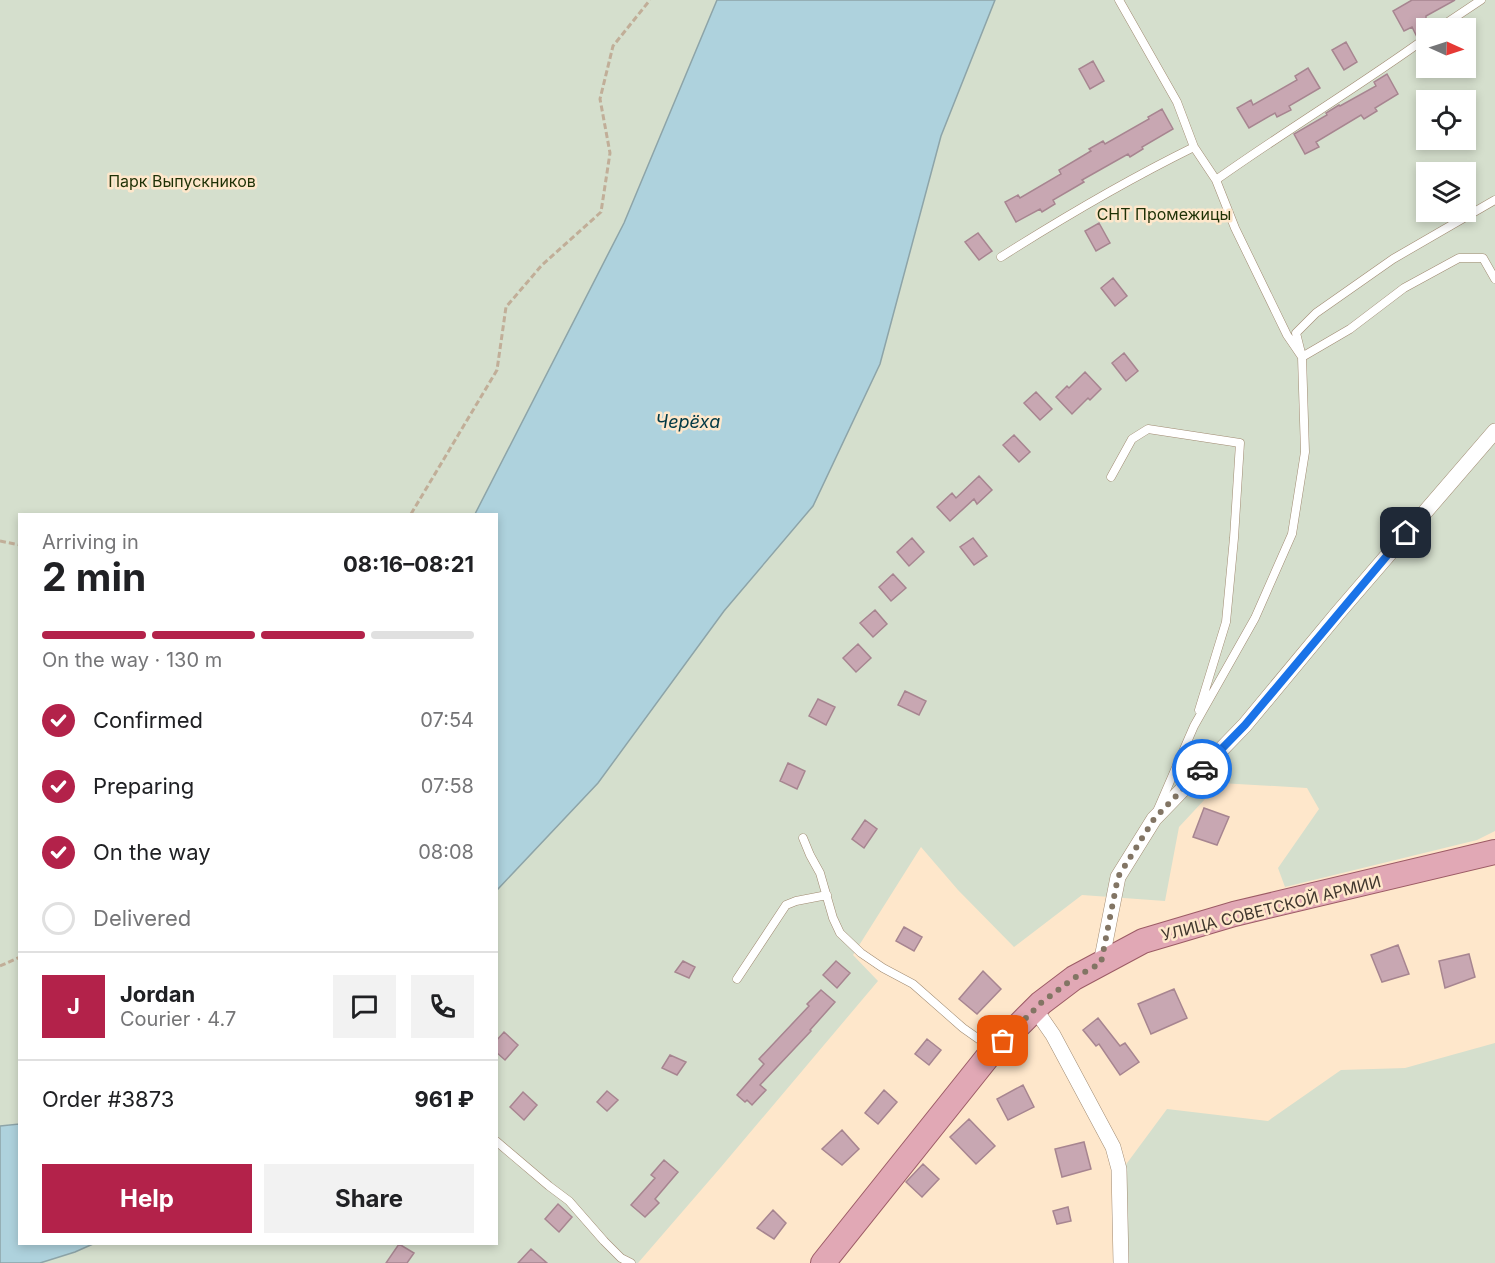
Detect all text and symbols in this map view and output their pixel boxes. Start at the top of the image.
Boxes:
north arrow [1416,18,1476,78]
map controls [1416,18,1476,222]
button: locate [1416,90,1476,150]
button: layers [1416,162,1476,222]
park label: Парк Выпускников [108,171,256,191]
park label: СНТ Промежицы [1097,204,1231,224]
water label: Черёха [656,411,720,432]
pin [1380,507,1431,558]
icon: home [1389,516,1422,549]
text: Arriving in [42,530,139,554]
text: 08:16–08:21 [343,551,474,577]
text: 2 min [42,553,146,600]
text: On the way · 130 m [42,648,222,672]
icon: check [42,704,75,737]
text: Confirmed [93,707,203,733]
text: 07:54 [420,708,474,732]
courier [1172,739,1232,799]
icon: car [1186,753,1219,786]
icon: check [42,770,75,803]
text: Preparing [93,773,194,799]
text: 07:58 [421,774,474,798]
icon: check [42,836,75,869]
text: On the way [93,839,211,865]
text: 08:08 [418,840,474,864]
street label: УЛИЦА СОВЕТСКОЙ АРМИИ [1159,871,1383,945]
text: Delivered [93,905,191,931]
button: chat [333,975,396,1038]
button: phone [411,975,474,1038]
text: Jordan [120,981,195,1007]
text: J [67,993,80,1019]
text: Courier · 4.7 [120,1007,236,1031]
pin [977,1015,1028,1066]
icon: bag [986,1024,1019,1057]
text: Order #3873 [42,1086,174,1112]
text: 961 ₽ [414,1086,474,1112]
button: Help [42,1164,252,1233]
button: Share [264,1164,474,1233]

